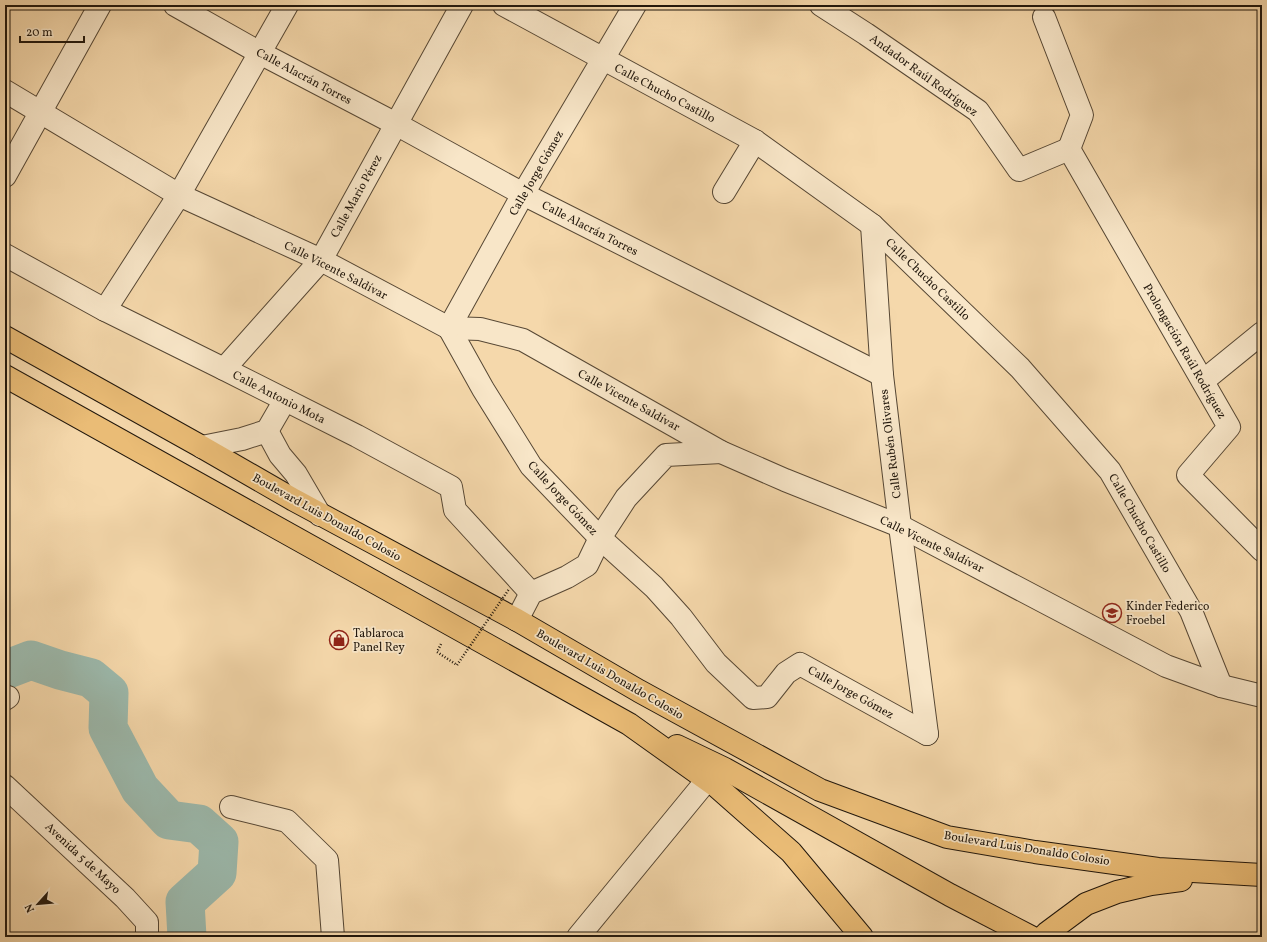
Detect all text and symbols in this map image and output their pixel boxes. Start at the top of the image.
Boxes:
scale bar [20,18,84,44]
text: 20 m [26,25,53,41]
street label: Andador Raúl Rodríguez [866,31,981,121]
street label: Calle Alacrán Torres [253,45,354,109]
street label: Calle Chucho Castillo [611,60,718,127]
street label: Calle Jorge Gómez [506,128,568,219]
street label: Calle Mario Pérez [327,152,386,241]
street label: Calle Alacrán Torres [539,198,640,260]
street label: Calle Chucho Castillo [881,235,973,324]
street label: Calle Vicente Saldívar [281,238,390,304]
street label: Prolongación Raúl Rodríguez [1139,281,1229,422]
street label: Calle Vicente Saldívar [575,366,682,436]
street label: Calle Antonio Mota [229,368,328,428]
street label: Calle Rubén Olivares [876,388,906,499]
street label: Calle Jorge Gómez [524,458,601,539]
street label: Boulevard Luis Donaldo Colosio [249,470,404,565]
street label: Calle Chucho Castillo [1104,471,1174,576]
street label: Calle Vicente Saldívar [877,513,986,577]
place label: Kinder Federico Froebel [1126,599,1209,629]
school or university icon: Kinder Federico Froebel [1101,602,1123,624]
place label: Tablaroca Panel Rey [353,626,405,656]
street label: Boulevard Luis Donaldo Colosio [533,626,686,724]
shop icon: Tablaroca Panel Rey [328,629,350,651]
street label: Calle Jorge Gómez [805,663,896,723]
street label: Avenida 5 de Mayo [41,819,124,898]
street label: Boulevard Luis Donaldo Colosio [943,828,1111,870]
north arrow [18,884,58,924]
text: N [22,901,39,915]

